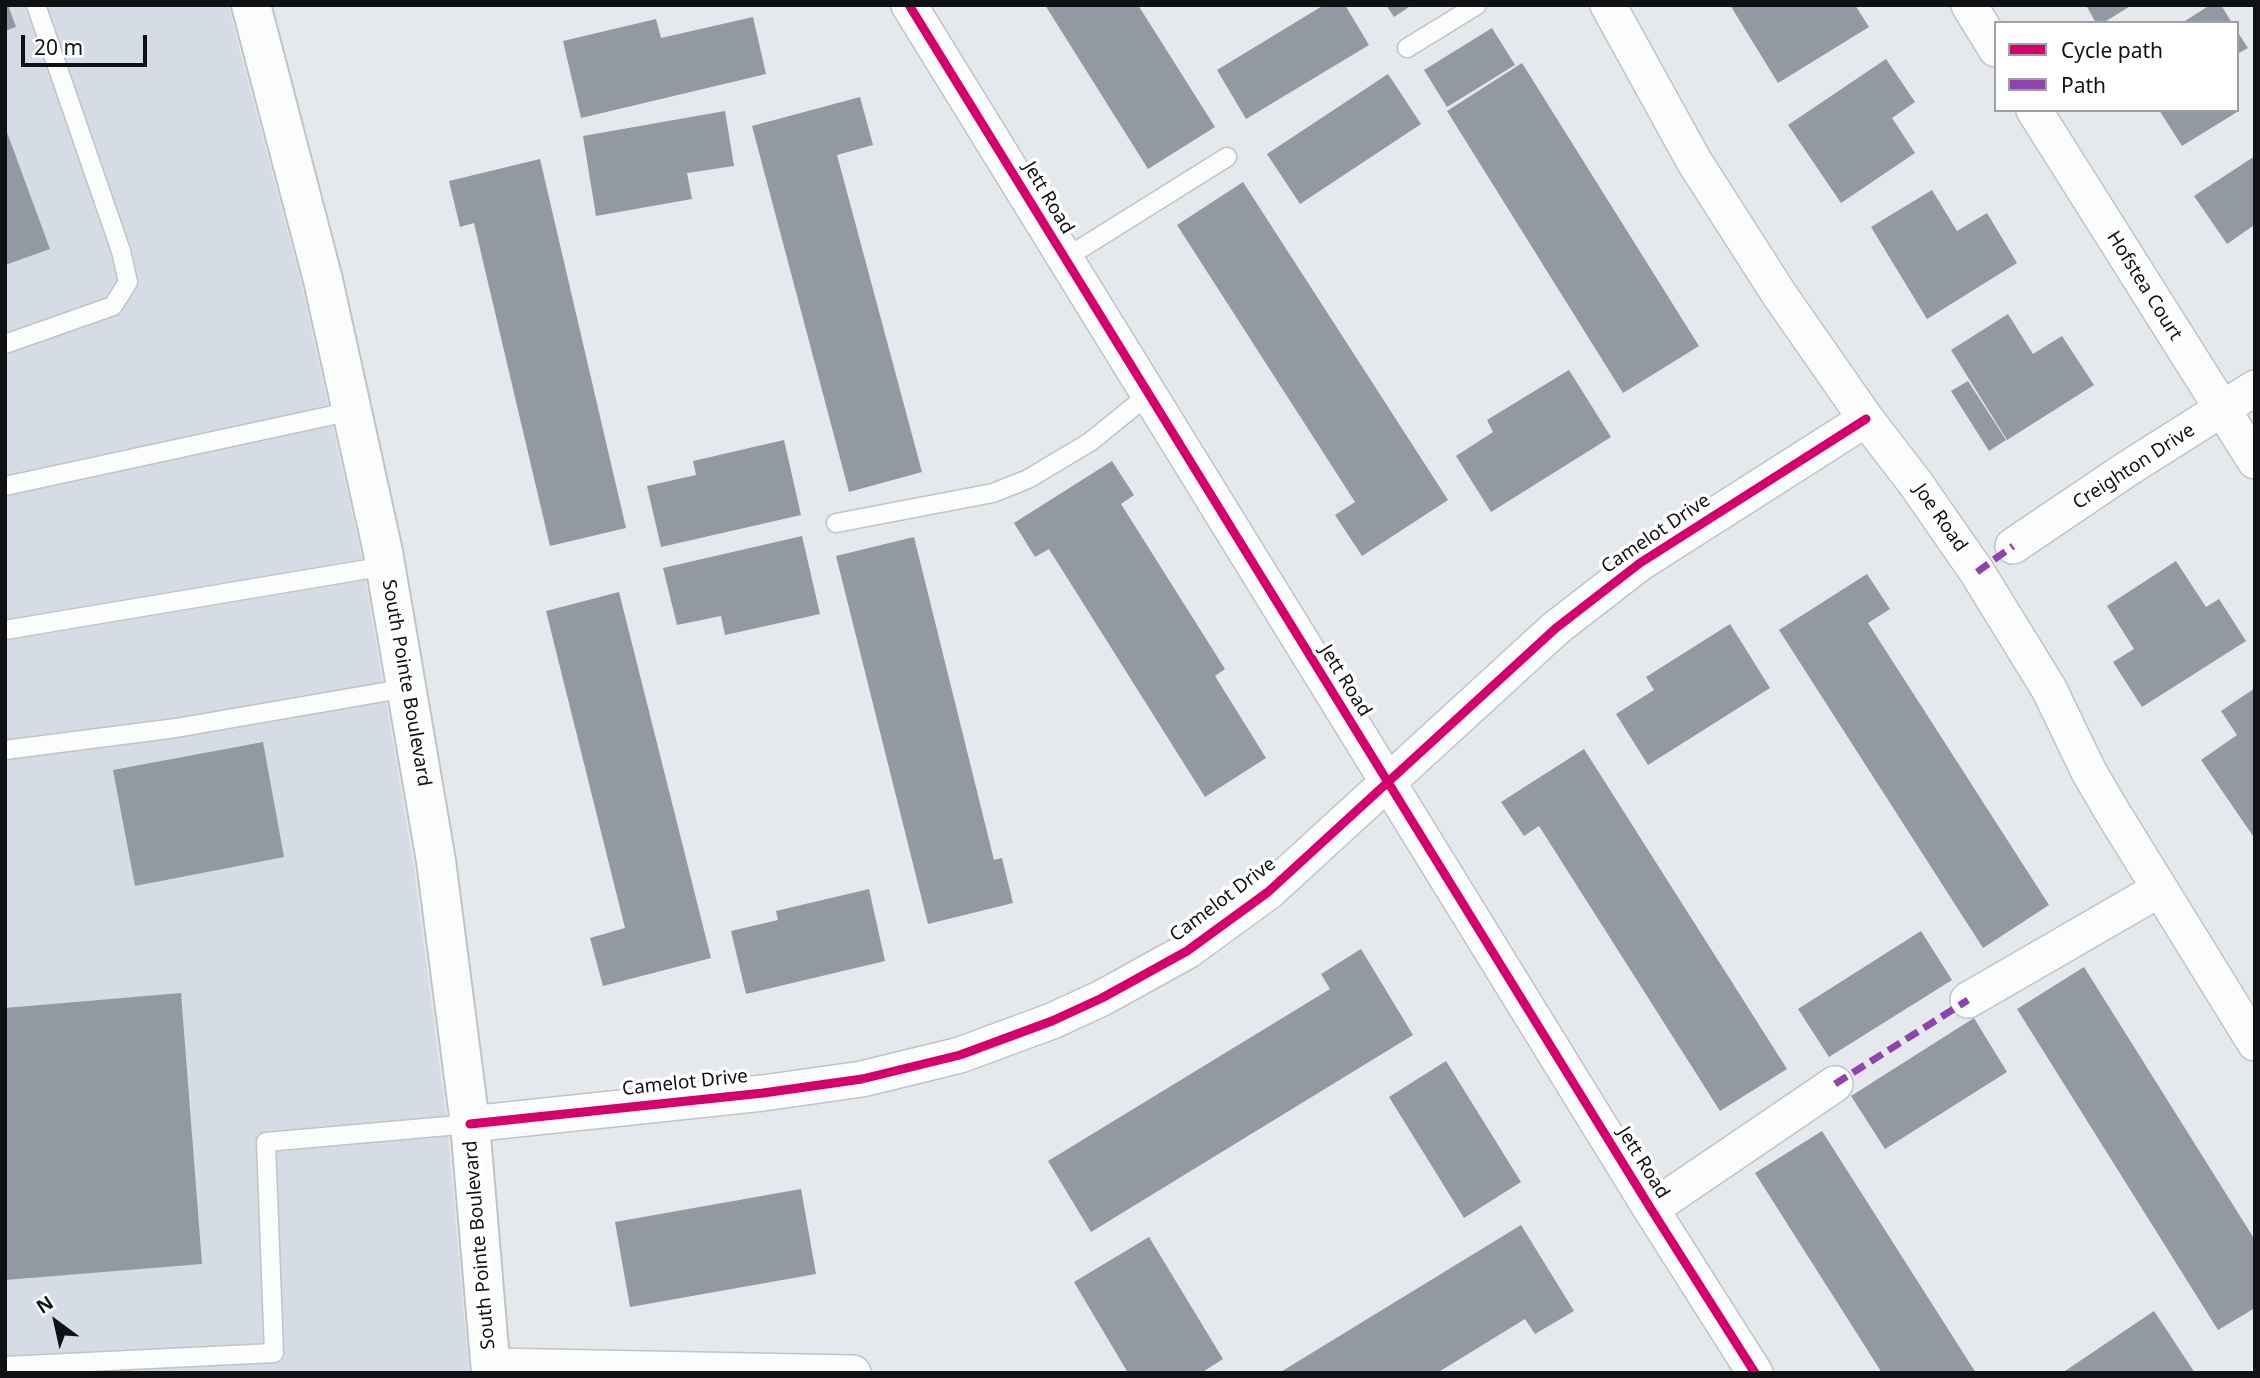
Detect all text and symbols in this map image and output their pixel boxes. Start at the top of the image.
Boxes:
scale bar [24,21,150,65]
legend [1994,21,2239,112]
text: 20 m [34,33,83,61]
text: Cycle path [2061,36,2163,64]
text: Path [2061,71,2106,99]
street label: Jett Road [1018,158,1078,238]
street label: Hofstea Court [2101,227,2187,345]
street label: Creighton Drive [2069,419,2199,515]
street label: Joe Road [1908,480,1972,556]
street label: Camelot Drive [1597,489,1715,579]
street label: South Pointe Boulevard [377,578,435,788]
street label: Jett Road [1314,641,1376,721]
street label: Camelot Drive [1166,853,1280,947]
street label: Camelot Drive [621,1065,749,1101]
street label: Jett Road [1612,1123,1674,1203]
street label: South Pointe Boulevard [460,1140,500,1350]
north arrow [21,1287,91,1357]
text: N [31,1289,58,1320]

